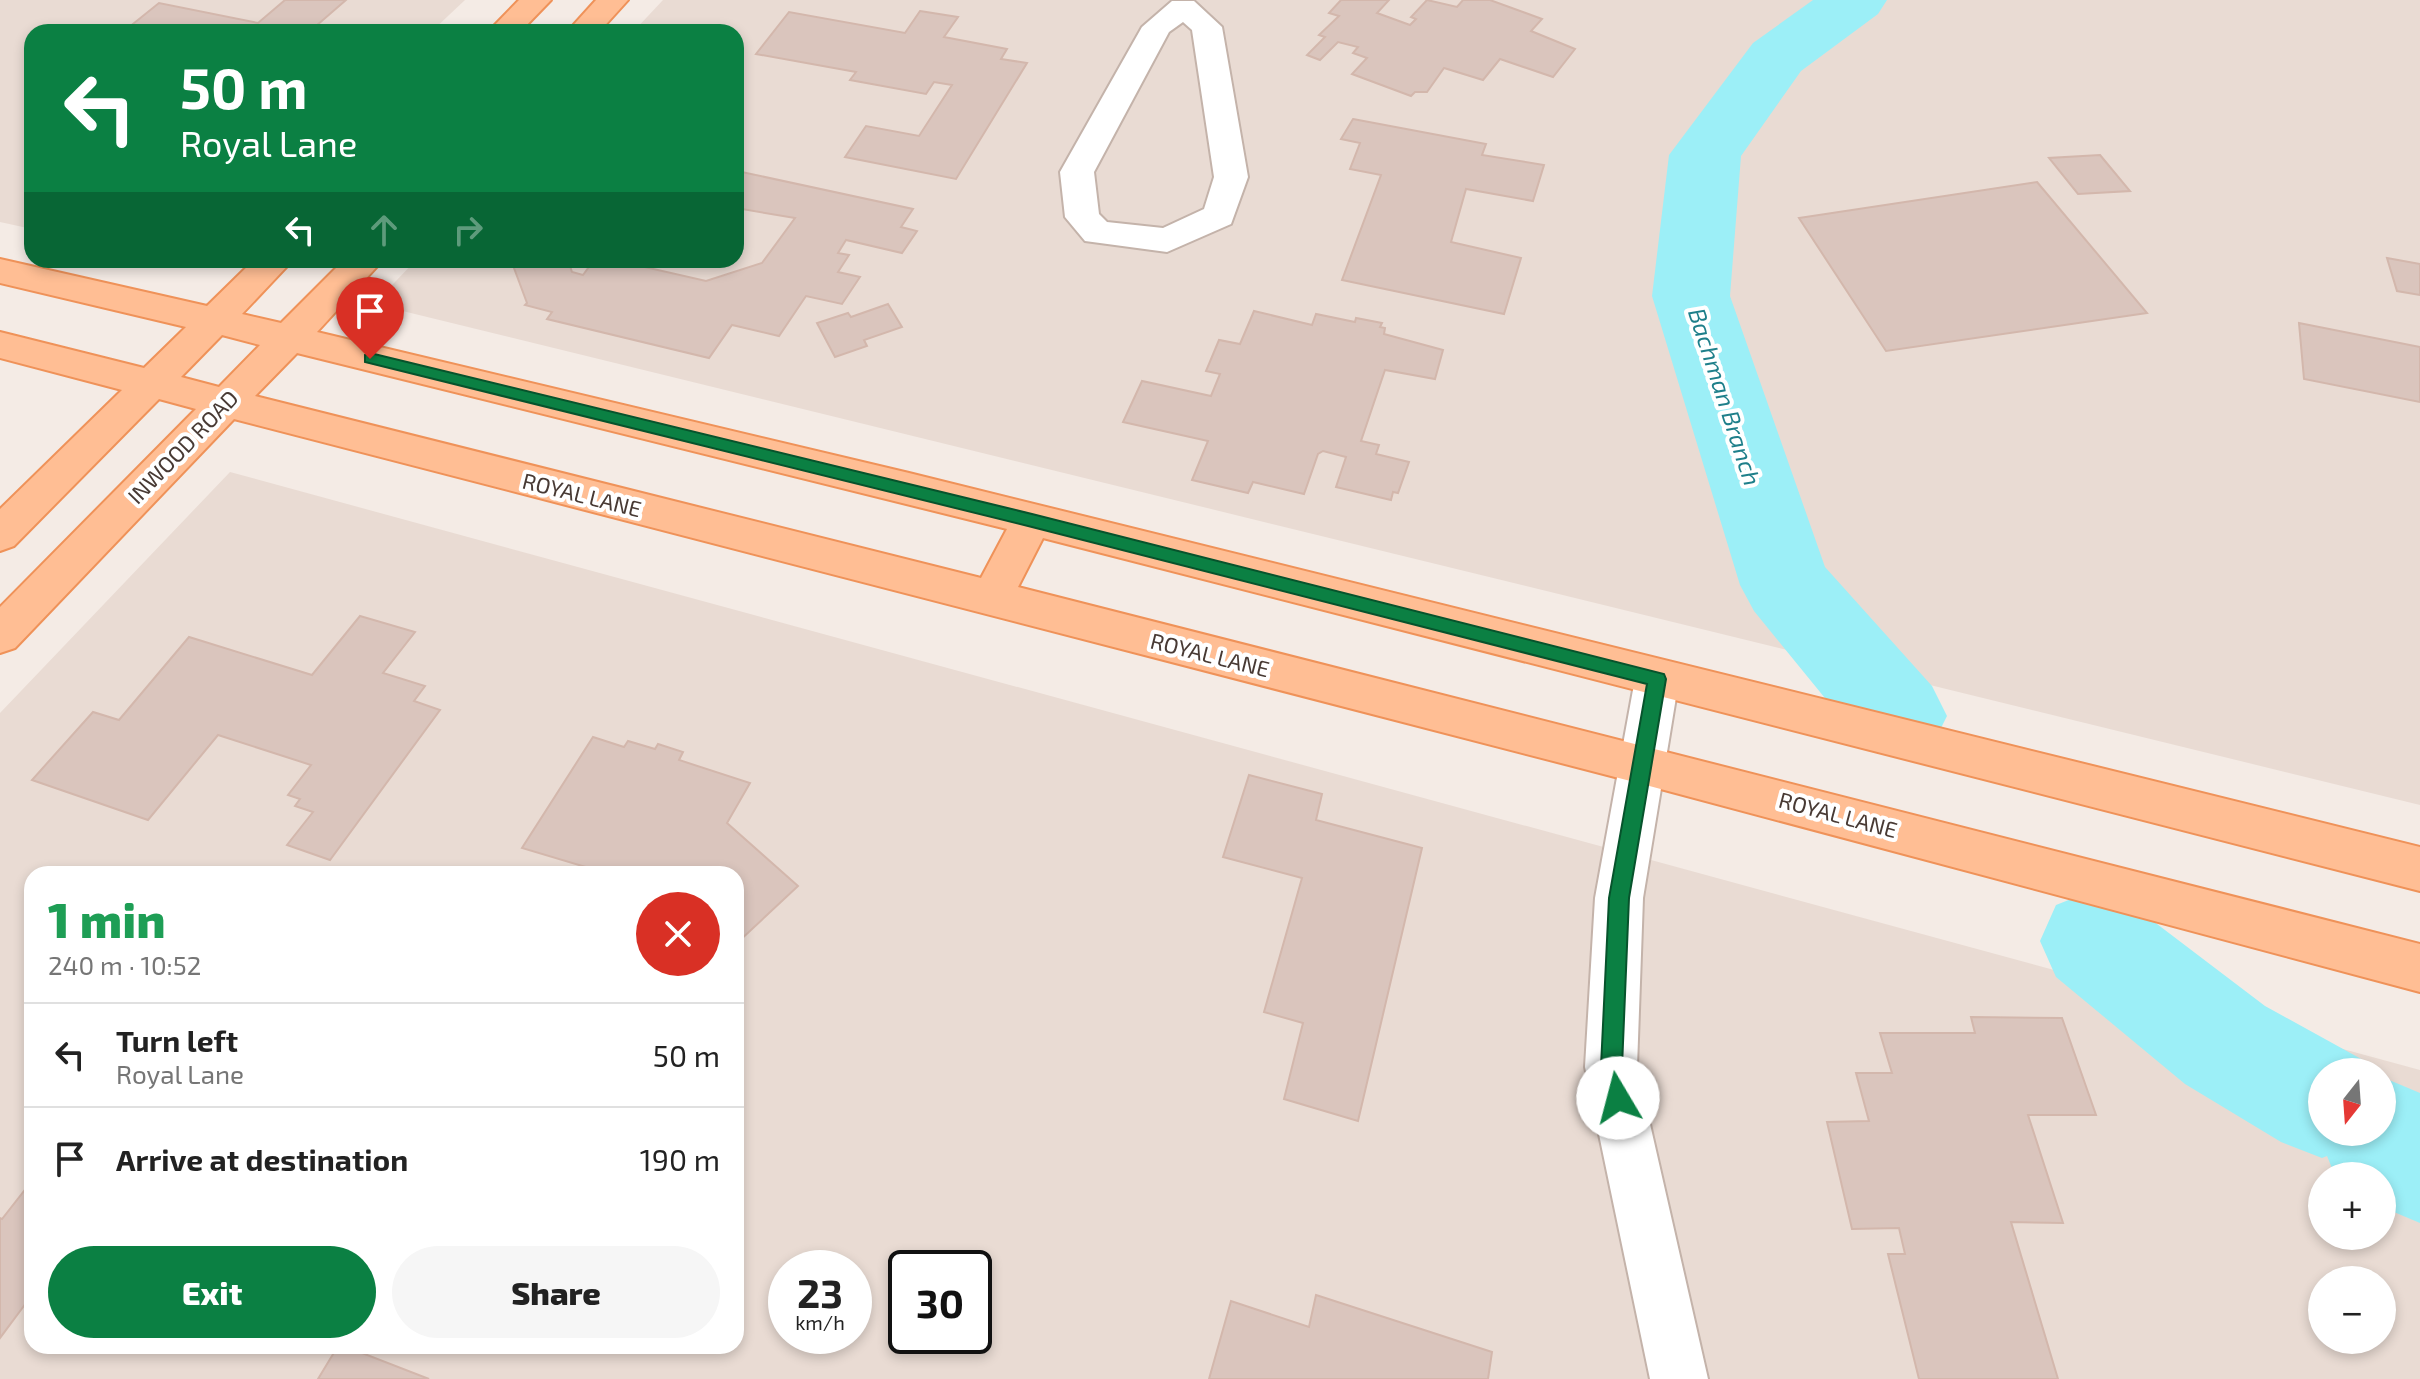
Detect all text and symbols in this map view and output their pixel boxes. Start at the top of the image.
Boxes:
text: 50 m [180,53,308,120]
icon: left [48,56,152,160]
text: Royal Lane [180,121,357,164]
icon: left [278,208,322,252]
icon: ahead [362,208,406,252]
icon: right [446,208,490,252]
pin [336,277,404,359]
icon: arrive [348,289,392,333]
water label: Bachman Branch [1683,304,1768,489]
street label: INWOOD ROAD [122,384,243,508]
street label: ROYAL LANE [520,467,644,521]
street label: ROYAL LANE [1148,627,1272,681]
street label: ROYAL LANE [1776,786,1900,842]
text: 1 min [48,890,166,948]
button: close [636,892,720,976]
text: 240 m · 10:52 [48,949,201,980]
text: Turn left [116,1022,238,1058]
icon: left [48,1033,92,1077]
text: 50 m [653,1037,720,1073]
position arrow [1576,1056,1660,1140]
text: Royal Lane [116,1058,244,1089]
north arrow [2308,1058,2396,1146]
map controls [2308,1058,2396,1354]
icon: arrive [48,1137,92,1181]
text: Arrive at destination [116,1141,408,1177]
text: 190 m [640,1141,720,1177]
button: + [2308,1162,2396,1250]
button: Exit [48,1246,376,1338]
button: Share [392,1246,720,1338]
speed limit sign: 30 [888,1250,992,1354]
button: − [2308,1266,2396,1354]
text: 23 [797,1268,843,1316]
text: km/h [795,1310,845,1334]

